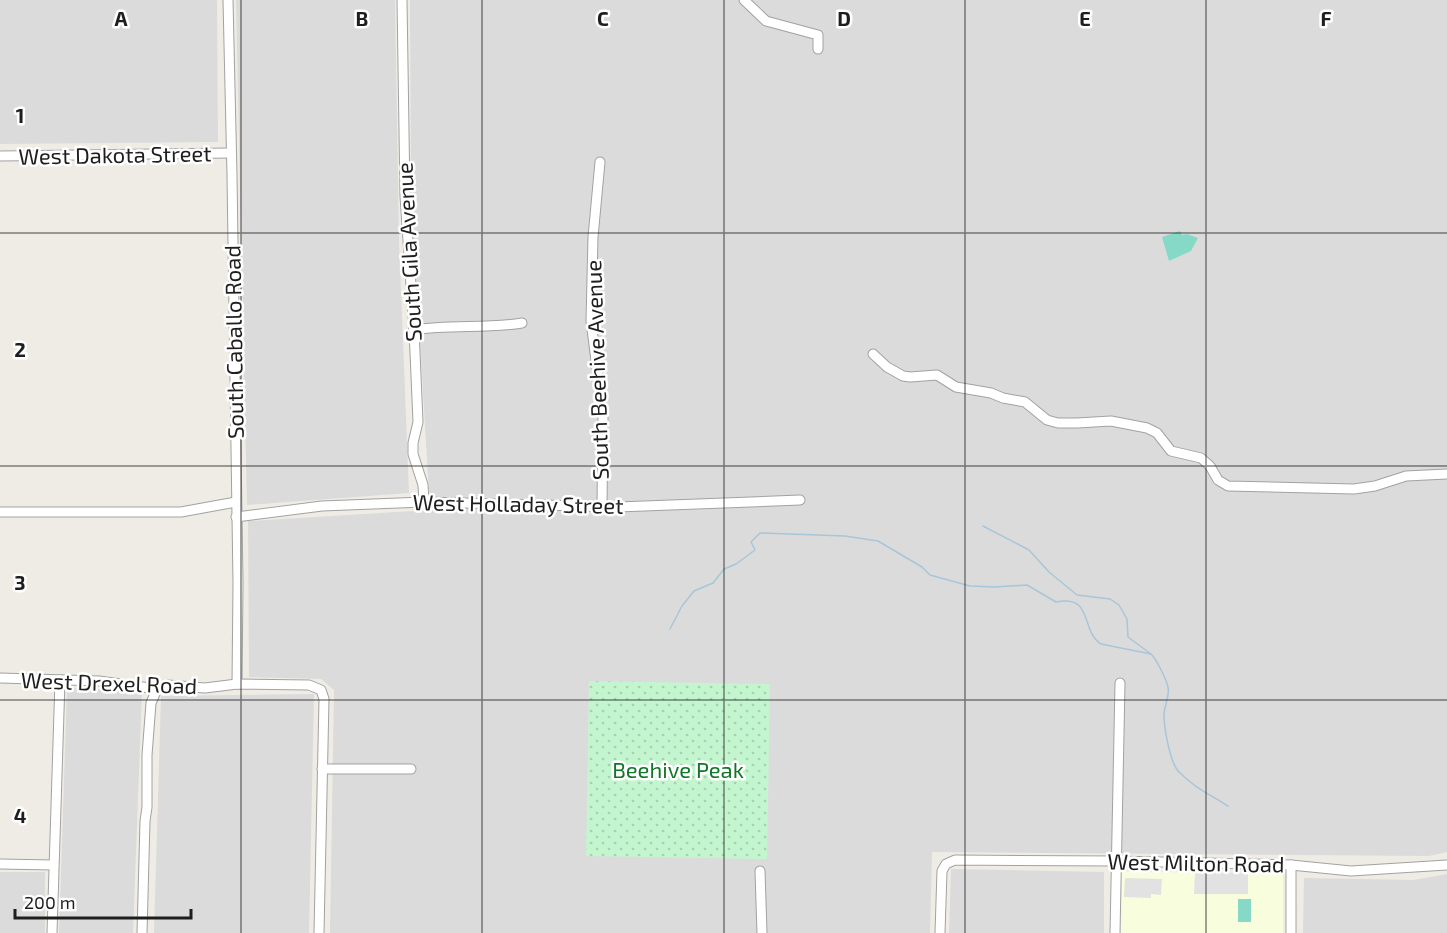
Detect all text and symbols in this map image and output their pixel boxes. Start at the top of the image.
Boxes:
text: A [114,6,128,30]
text: B [356,6,368,30]
text: C [597,6,609,30]
text: D [837,6,851,30]
text: E [1079,6,1091,30]
text: F [1320,6,1332,30]
text: 1 [16,103,24,127]
street label: West Dakota Street [18,139,212,169]
street label: South Gila Avenue [390,162,426,342]
street label: South Caballo Road [218,245,248,439]
street label: South Beehive Avenue [579,259,613,481]
text: 2 [14,337,26,361]
street label: West Holladay Street [412,488,624,518]
text: 3 [14,570,26,594]
street label: West Drexel Road [20,666,198,698]
park label: Beehive Peak [612,756,744,782]
text: 4 [14,803,27,827]
street label: West Milton Road [1107,847,1285,877]
scale bar [15,882,190,920]
text: 200 m [24,891,76,913]

